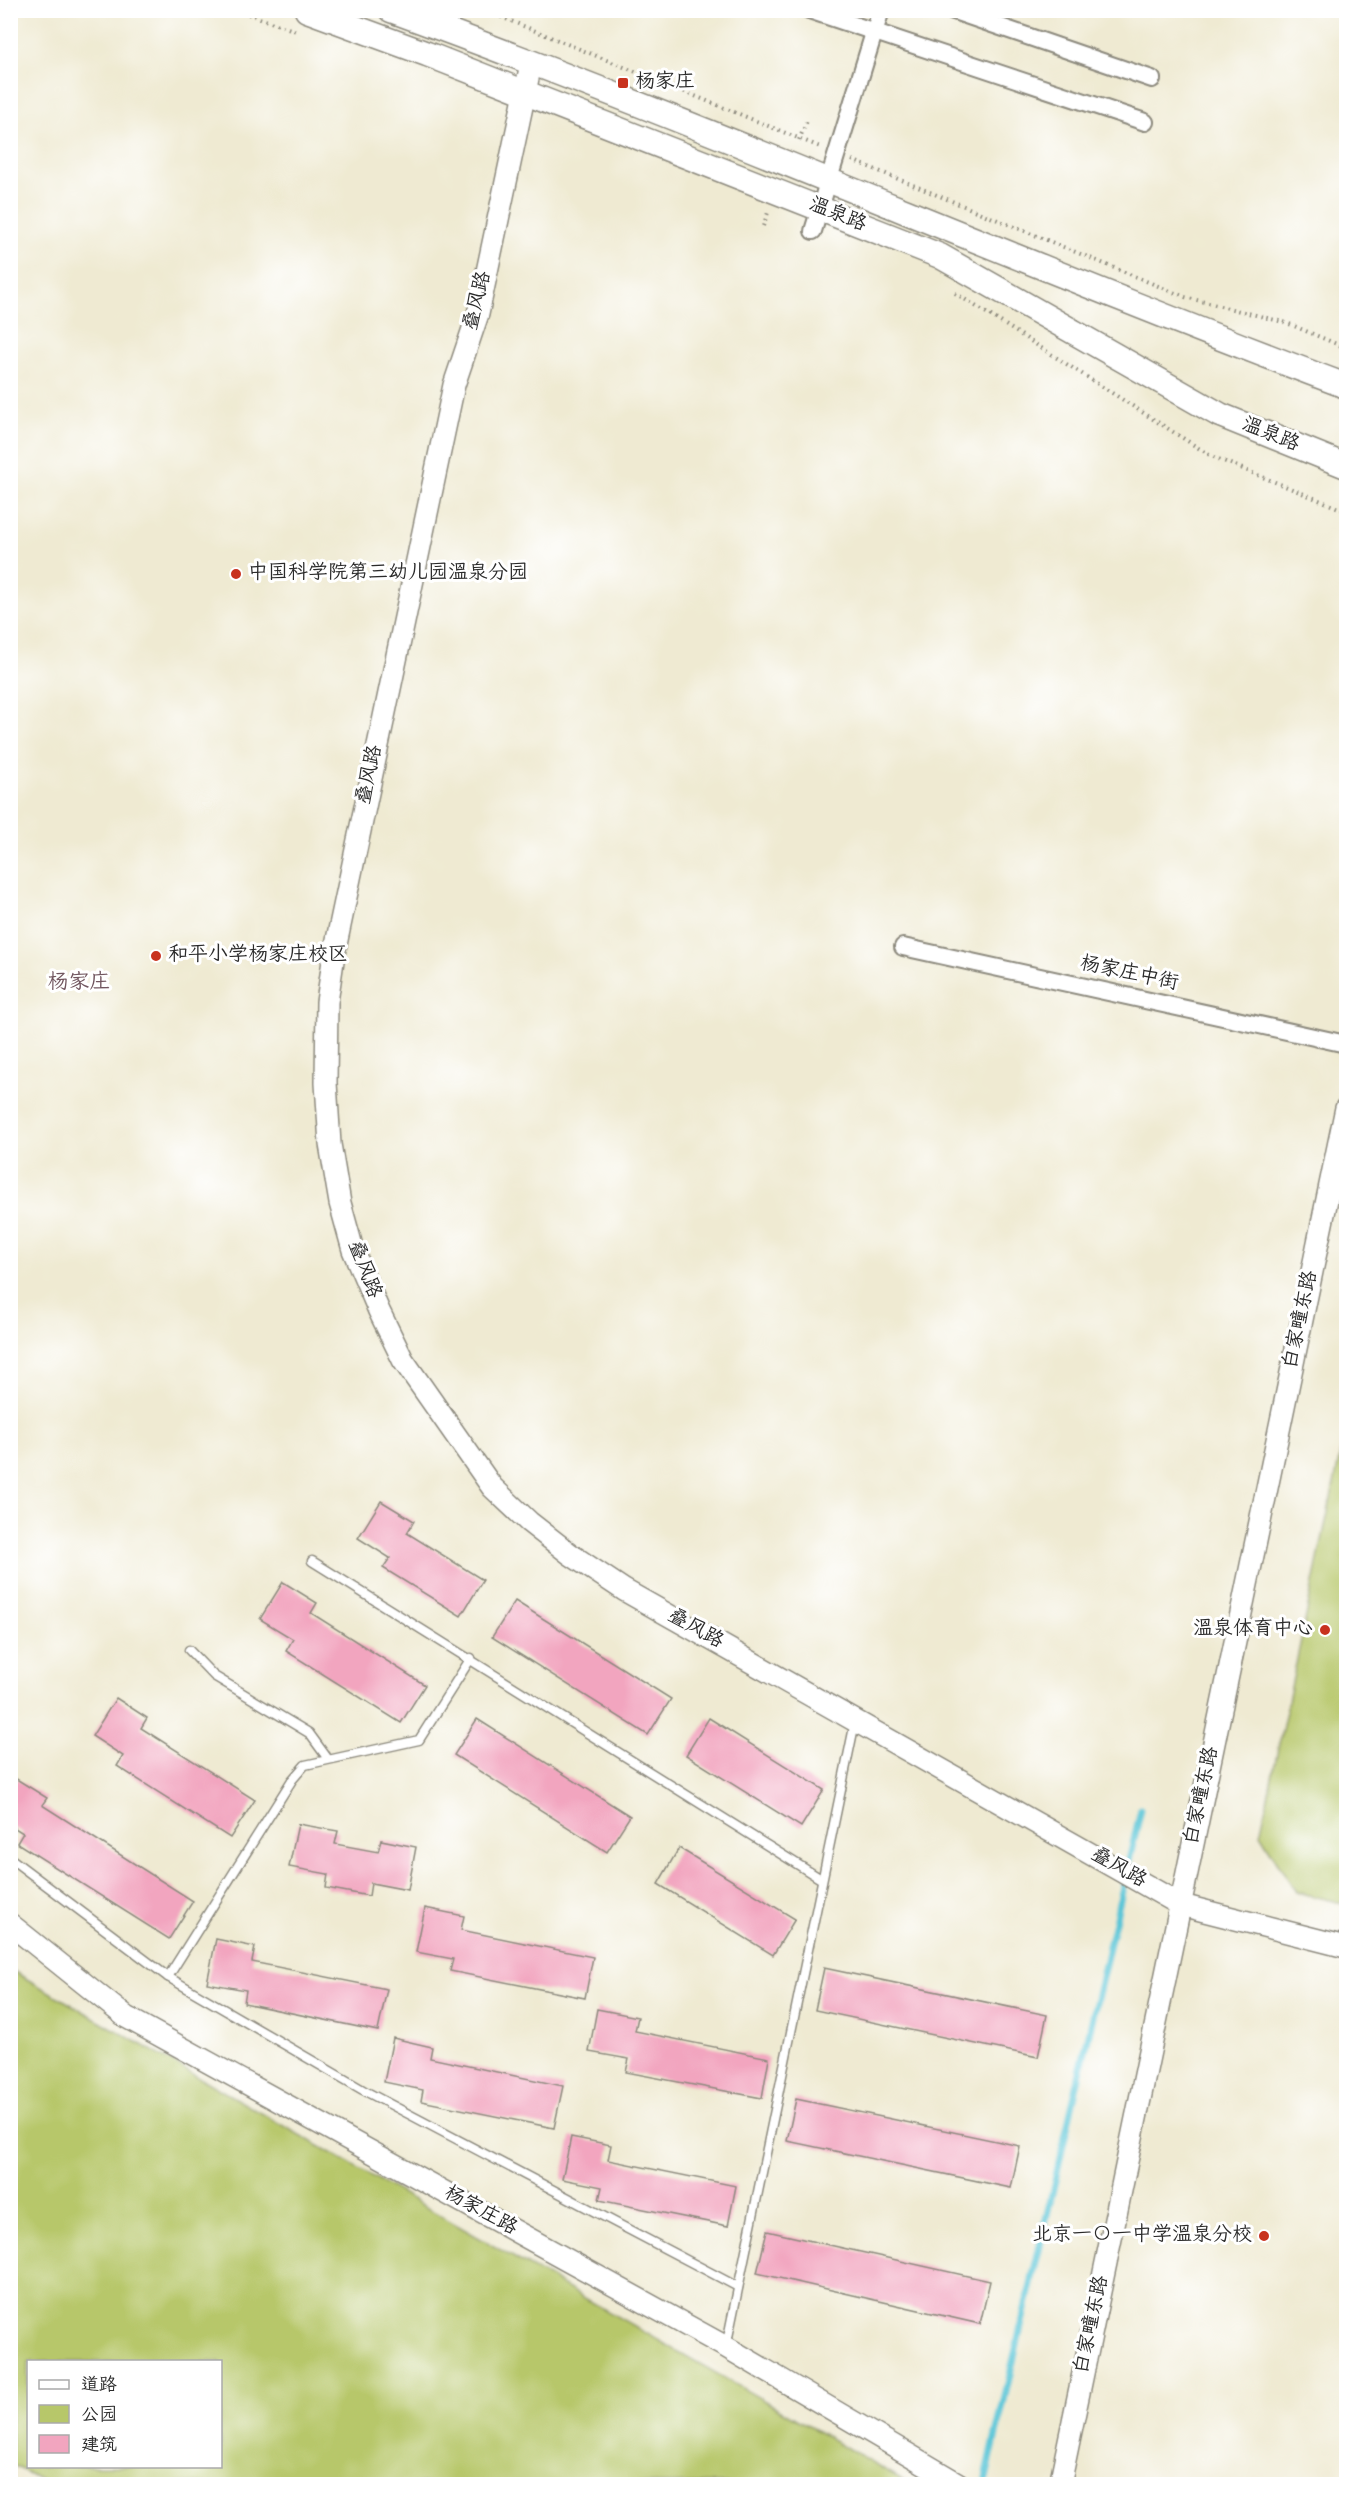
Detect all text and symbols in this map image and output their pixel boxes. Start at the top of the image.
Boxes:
place label: 杨家庄 [635,70,695,95]
marker: 杨家庄 [616,76,630,90]
street label: 温泉路 [805,192,871,238]
street label: 叠风路 [459,268,498,333]
street label: 温泉路 [1238,412,1304,458]
place label: 中国科学院第三幼儿园温泉分园 [248,561,528,586]
marker: 中国科学院第三幼儿园温泉分园 [229,567,243,581]
street label: 叠风路 [352,742,389,807]
place label: 和平小学杨家庄校区 [168,943,348,968]
marker: 和平小学杨家庄校区 [149,949,163,963]
street label: 杨家庄中街 [1078,951,1181,997]
district label: 杨家庄 [48,970,111,997]
street label: 叠风路 [342,1237,387,1303]
street label: 白家疃东路 [1278,1267,1324,1371]
street label: 叠风路 [663,1604,729,1655]
place label: 温泉体育中心 [1193,1617,1313,1642]
marker: 温泉体育中心 [1318,1623,1332,1637]
street label: 白家疃东路 [1179,1743,1225,1847]
street label: 叠风路 [1086,1842,1152,1894]
street label: 杨家庄路 [439,2181,522,2242]
place label: 北京一〇一中学温泉分校 [1032,2223,1252,2248]
marker: 北京一〇一中学温泉分校 [1257,2229,1271,2243]
street label: 白家疃东路 [1069,2272,1115,2376]
legend [27,2360,222,2468]
text: 道路 [81,2375,117,2397]
text: 公园 [81,2405,117,2427]
text: 建筑 [81,2435,117,2457]

